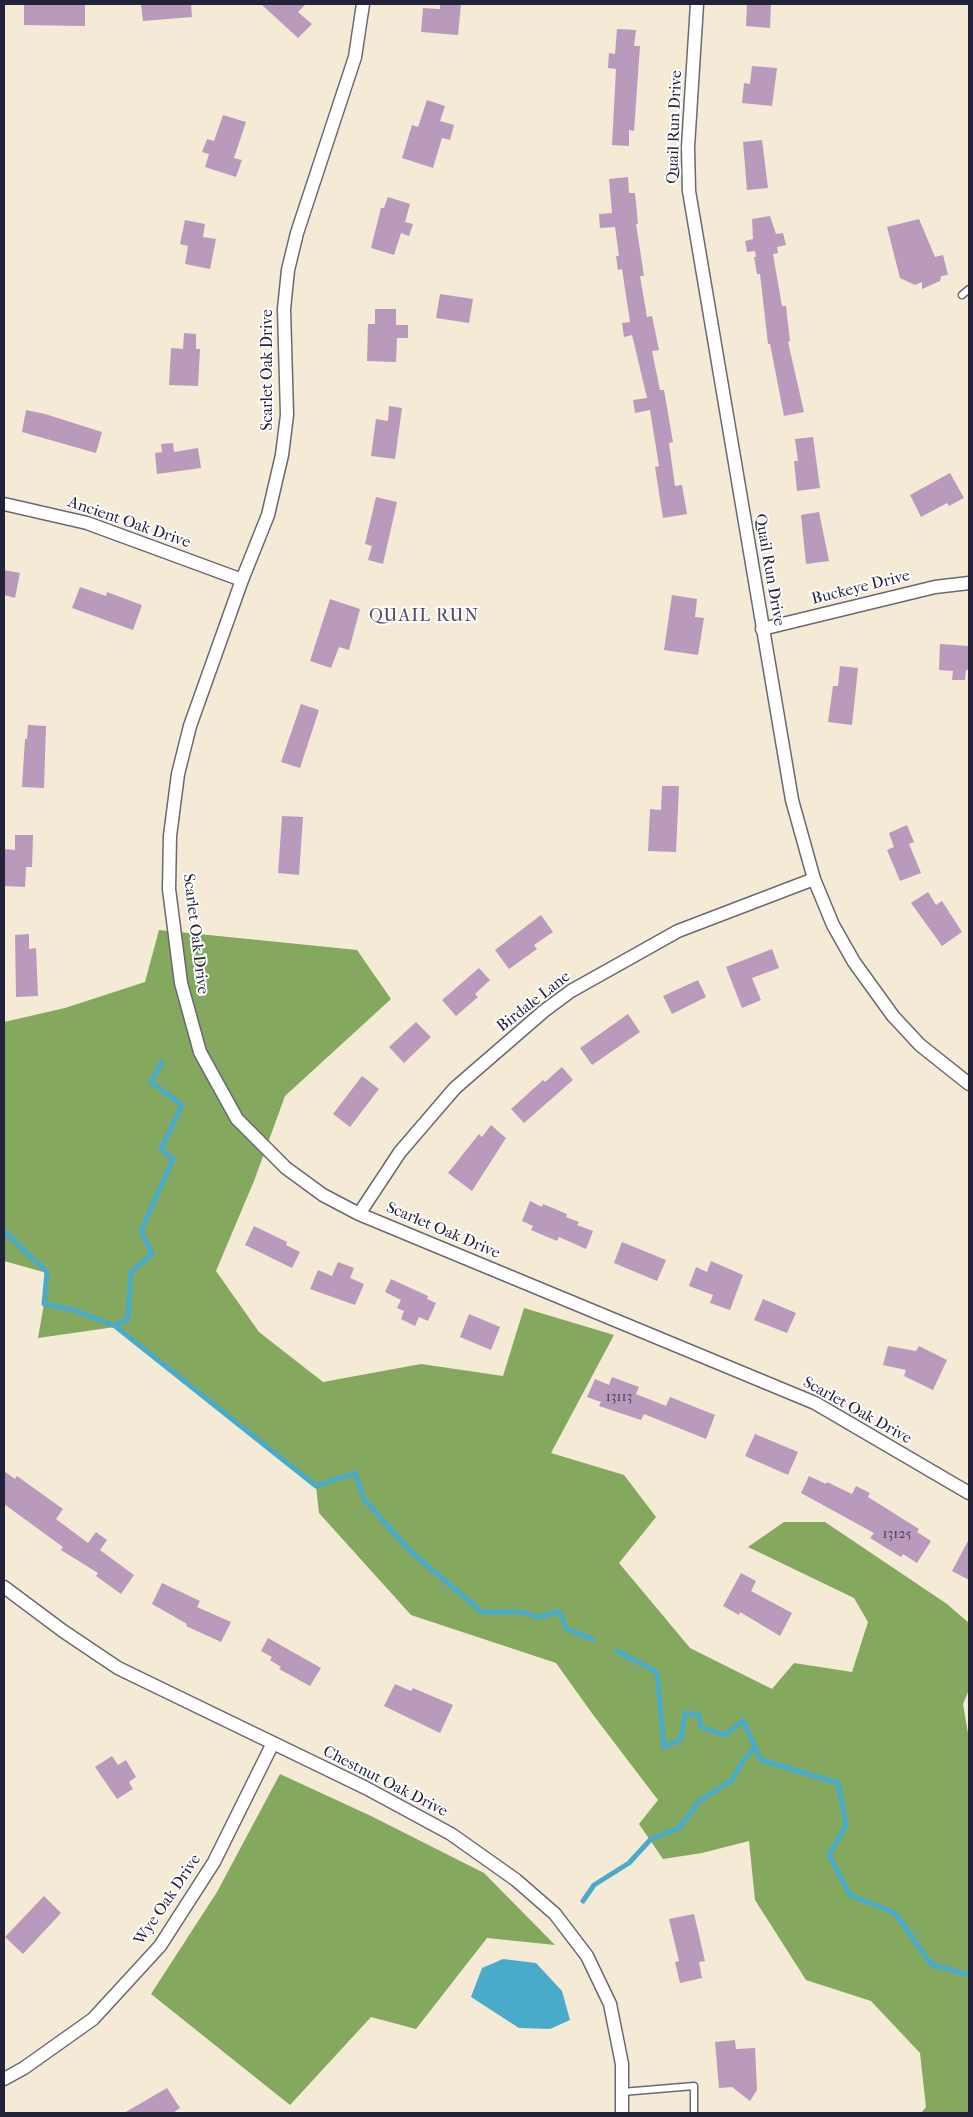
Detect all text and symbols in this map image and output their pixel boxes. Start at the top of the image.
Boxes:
street label: Quail Run Drive [663,70,687,184]
street label: Scarlet Oak Drive [258,309,278,431]
street label: Ancient Oak Drive [65,493,193,553]
street label: Quail Run Drive [750,512,788,628]
street label: Buckeye Drive [810,567,912,609]
district label: QUAIL RUN [368,606,480,628]
street label: Scarlet Oak Drive [178,872,212,996]
street label: Birdale Lane [494,967,574,1037]
street label: Scarlet Oak Drive [383,1198,503,1264]
street label: Scarlet Oak Drive [799,1373,915,1449]
house number: 13113 [606,1390,632,1406]
house number: 13125 [883,1527,911,1543]
street label: Chestnut Oak Drive [319,1742,451,1822]
street label: Wye Oak Drive [131,1851,205,1949]

